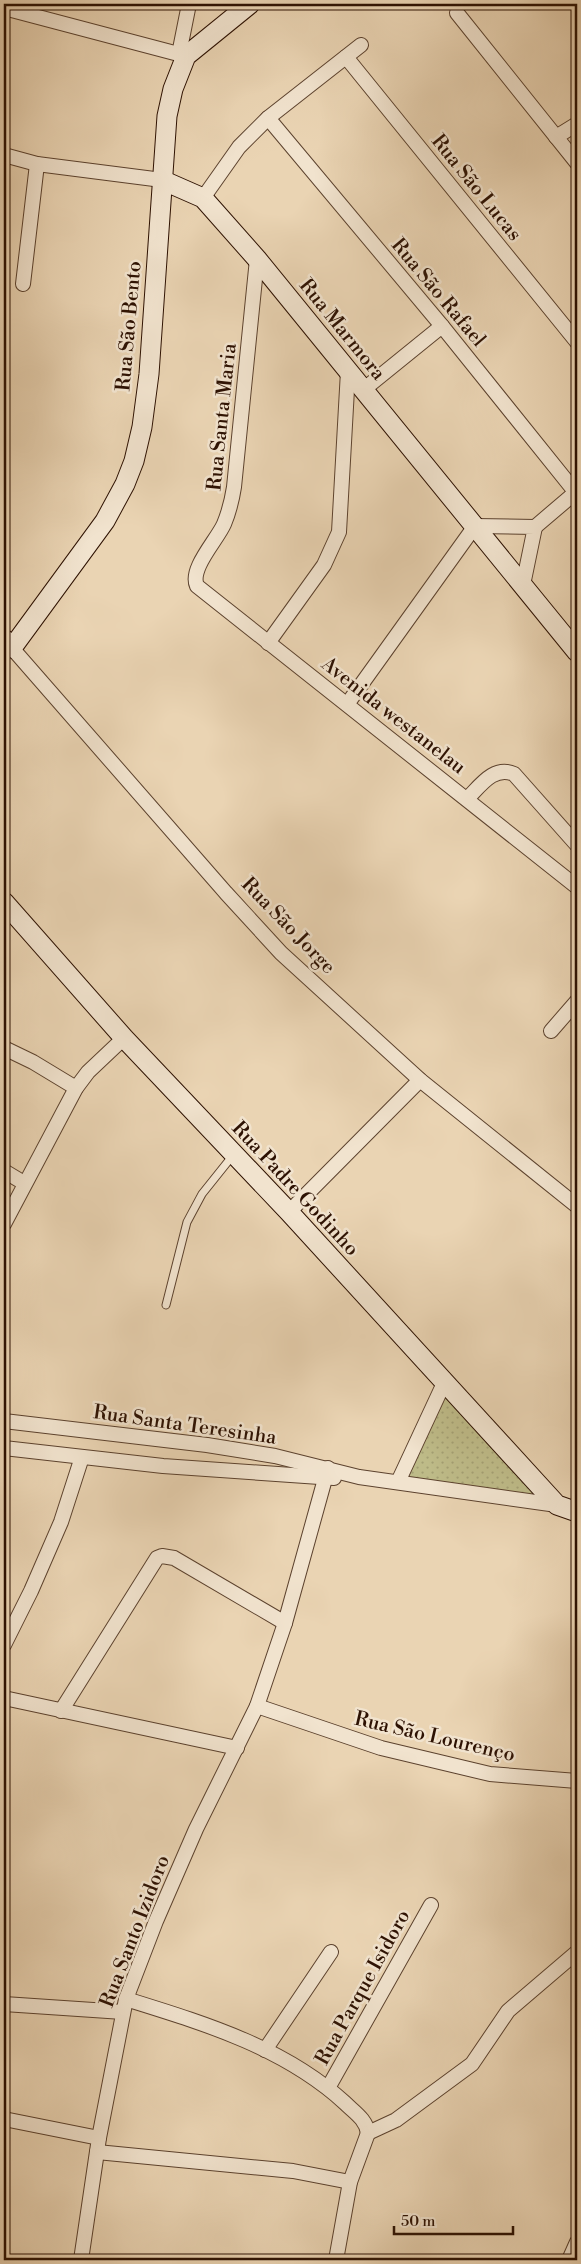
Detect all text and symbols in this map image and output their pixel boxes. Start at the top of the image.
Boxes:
street label: Rua São Lucas [425,130,526,246]
street label: Rua São Rafael [385,234,491,352]
street label: Rua São Bento [111,260,148,392]
street label: Rua Marmora [293,274,391,387]
street label: Rua Santa Maria [202,341,243,492]
street label: Avenida westanelau [315,651,471,781]
street label: Rua São Jorge [236,872,340,980]
street label: Rua Padre Godinho [226,1116,364,1262]
street label: Rua Santa Teresinha [92,1400,279,1451]
street label: Rua São Lourenço [352,1707,517,1768]
street label: Rua Santo Izidoro [95,1852,176,2011]
street label: Rua Parque Isidoro [310,1906,416,2070]
scale bar [394,2204,512,2236]
text: 50 m [401,2212,435,2231]

